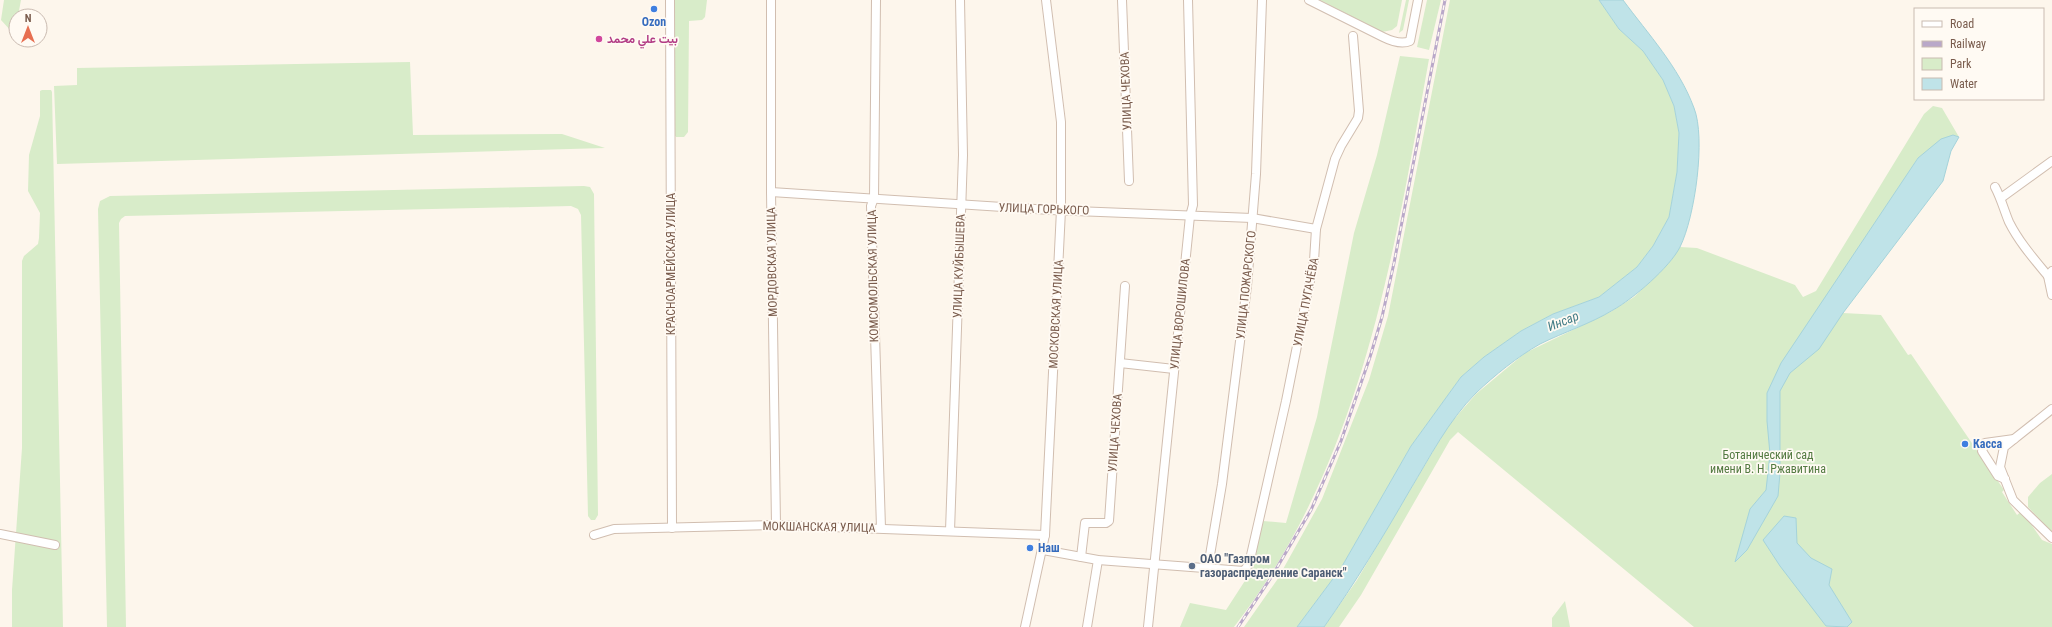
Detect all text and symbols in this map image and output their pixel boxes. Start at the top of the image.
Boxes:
marker: Ozon [649,4,659,14]
north arrow [8,8,48,48]
legend [1914,8,2044,100]
text: N [25,12,32,25]
place label: Ozon [642,15,666,29]
text: Road [1950,17,1974,31]
place label: بيت علي محمد [607,32,678,49]
marker: بيت علي محمد [594,34,604,44]
text: Railway [1950,37,1986,51]
street label: УЛИЦА ЧЕХОВА [1118,51,1134,131]
text: Park [1950,57,1972,71]
text: Water [1950,77,1978,91]
street label: КРАСНОАРМЕЙСКАЯ УЛИЦА [663,193,678,335]
street label: УЛИЦА ГОРЬКОГО [998,200,1090,218]
street label: МОРДОВСКАЯ УЛИЦА [764,207,780,317]
street label: КОМСОМОЛЬСКАЯ УЛИЦА [865,209,881,342]
street label: УЛИЦА КУЙБЫШЕВА [949,214,968,318]
street label: УЛИЦА ПОЖАРСКОГО [1233,230,1259,340]
street label: УЛИЦА ПУГАЧЁВА [1290,256,1322,348]
street label: УЛИЦА ВОРОШИЛОВА [1167,258,1193,370]
street label: МОСКОВСКАЯ УЛИЦА [1046,259,1066,369]
water label: Инсар [1545,308,1581,334]
street label: УЛИЦА ЧЕХОВА [1105,393,1125,473]
place label: Касса [1973,437,2002,451]
marker: Касса [1960,439,1970,449]
park label: Ботанический сад имени В. Н. Ржавитина [1710,448,1826,476]
street label: МОКШАНСКАЯ УЛИЦА [762,519,876,535]
place label: Наш [1038,541,1060,555]
marker: Наш [1025,543,1035,553]
place label: ОАО "Газпром газораспределение Саранск" [1200,552,1347,580]
marker: ОАО "Газпром газораспределение Саранск" [1187,561,1197,571]

